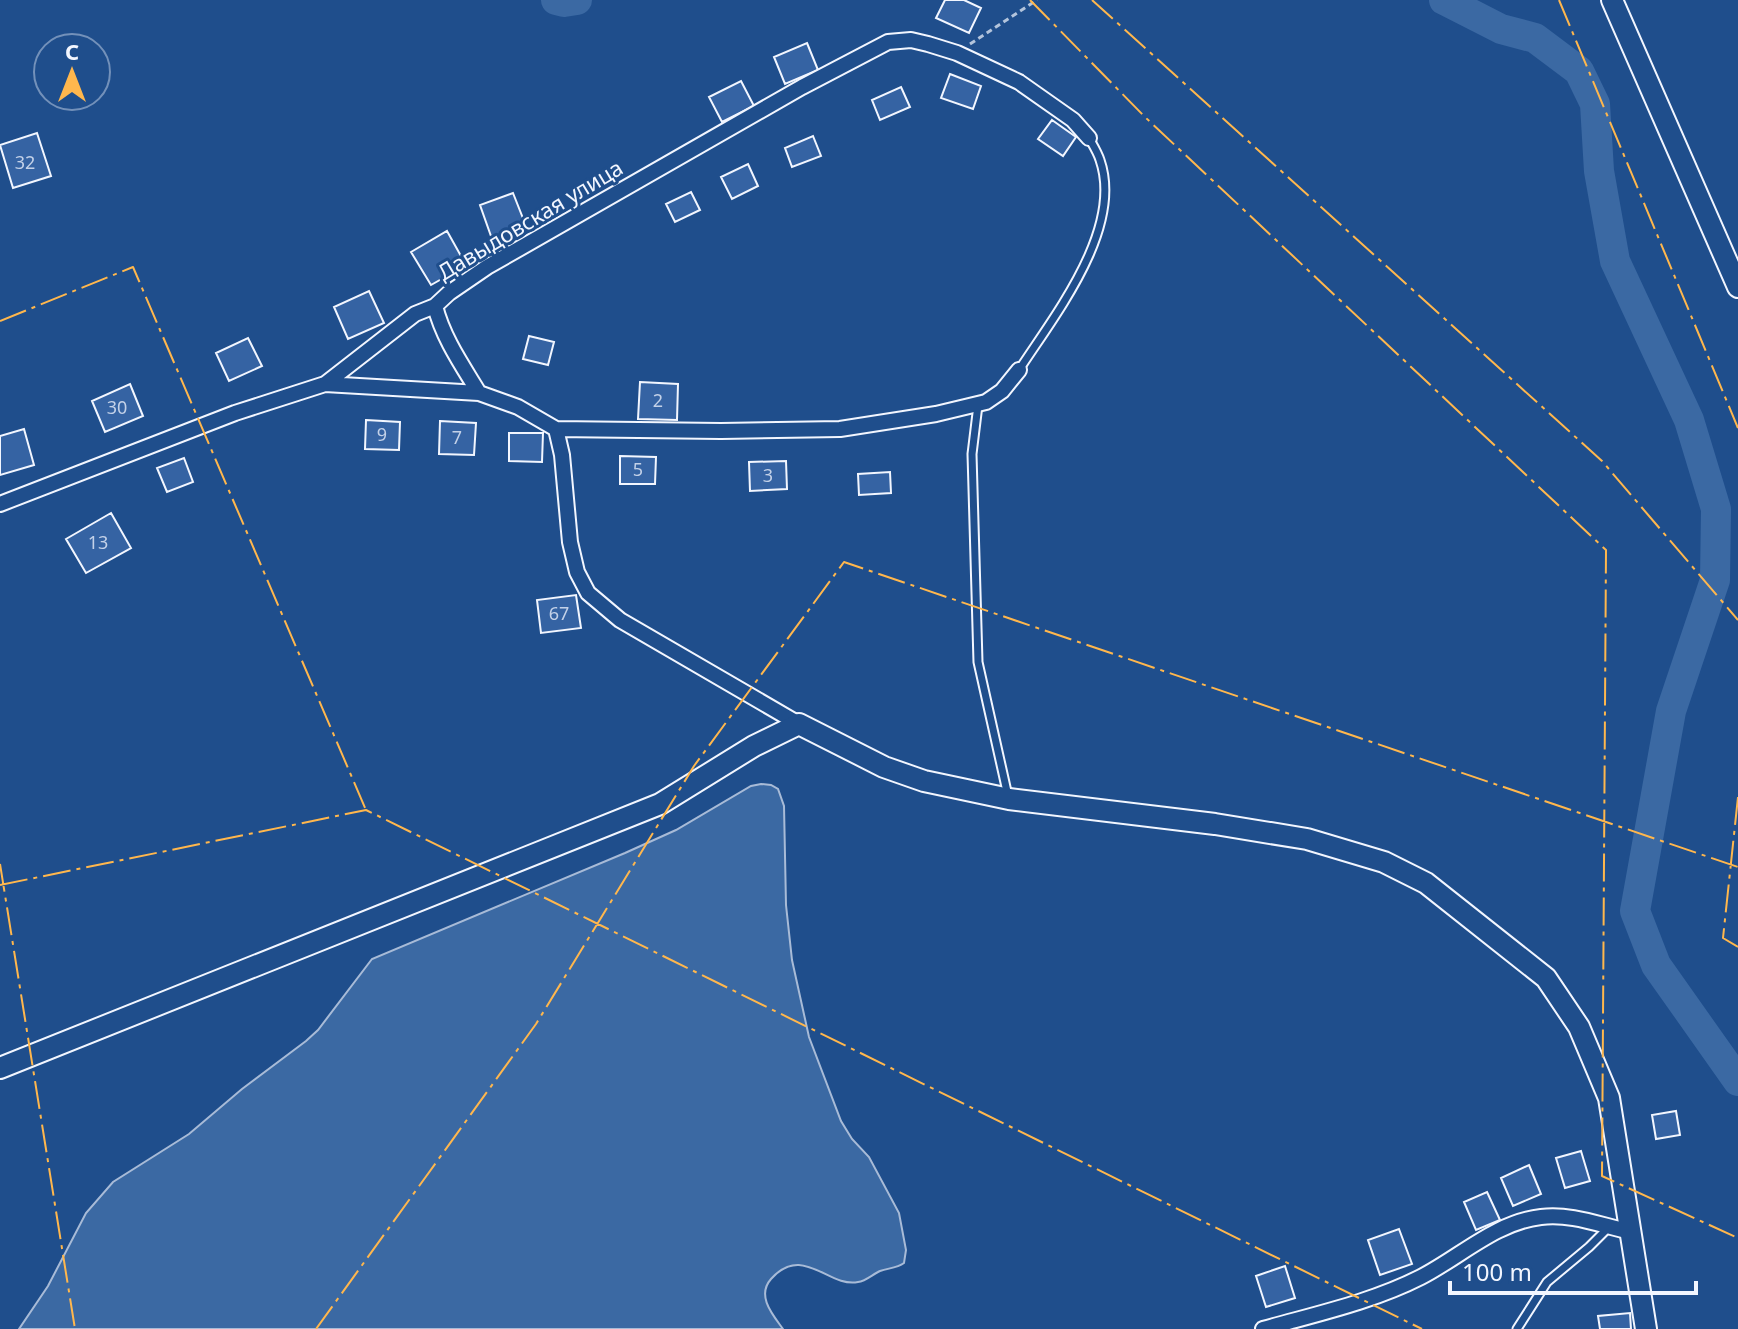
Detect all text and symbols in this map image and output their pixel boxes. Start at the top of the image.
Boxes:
north arrow [32,32,112,112]
text: С [65,36,79,66]
house number: 32 [15,150,35,174]
street label: Давыдовская улица [431,152,628,286]
house number: 2 [653,388,663,412]
house number: 30 [107,395,127,419]
house number: 9 [377,422,387,446]
house number: 7 [452,425,462,449]
house number: 5 [633,457,643,481]
house number: 3 [763,463,773,487]
house number: 13 [88,530,108,554]
house number: 67 [549,601,569,625]
scale bar [1450,1245,1696,1295]
text: 100 m [1462,1255,1532,1288]

